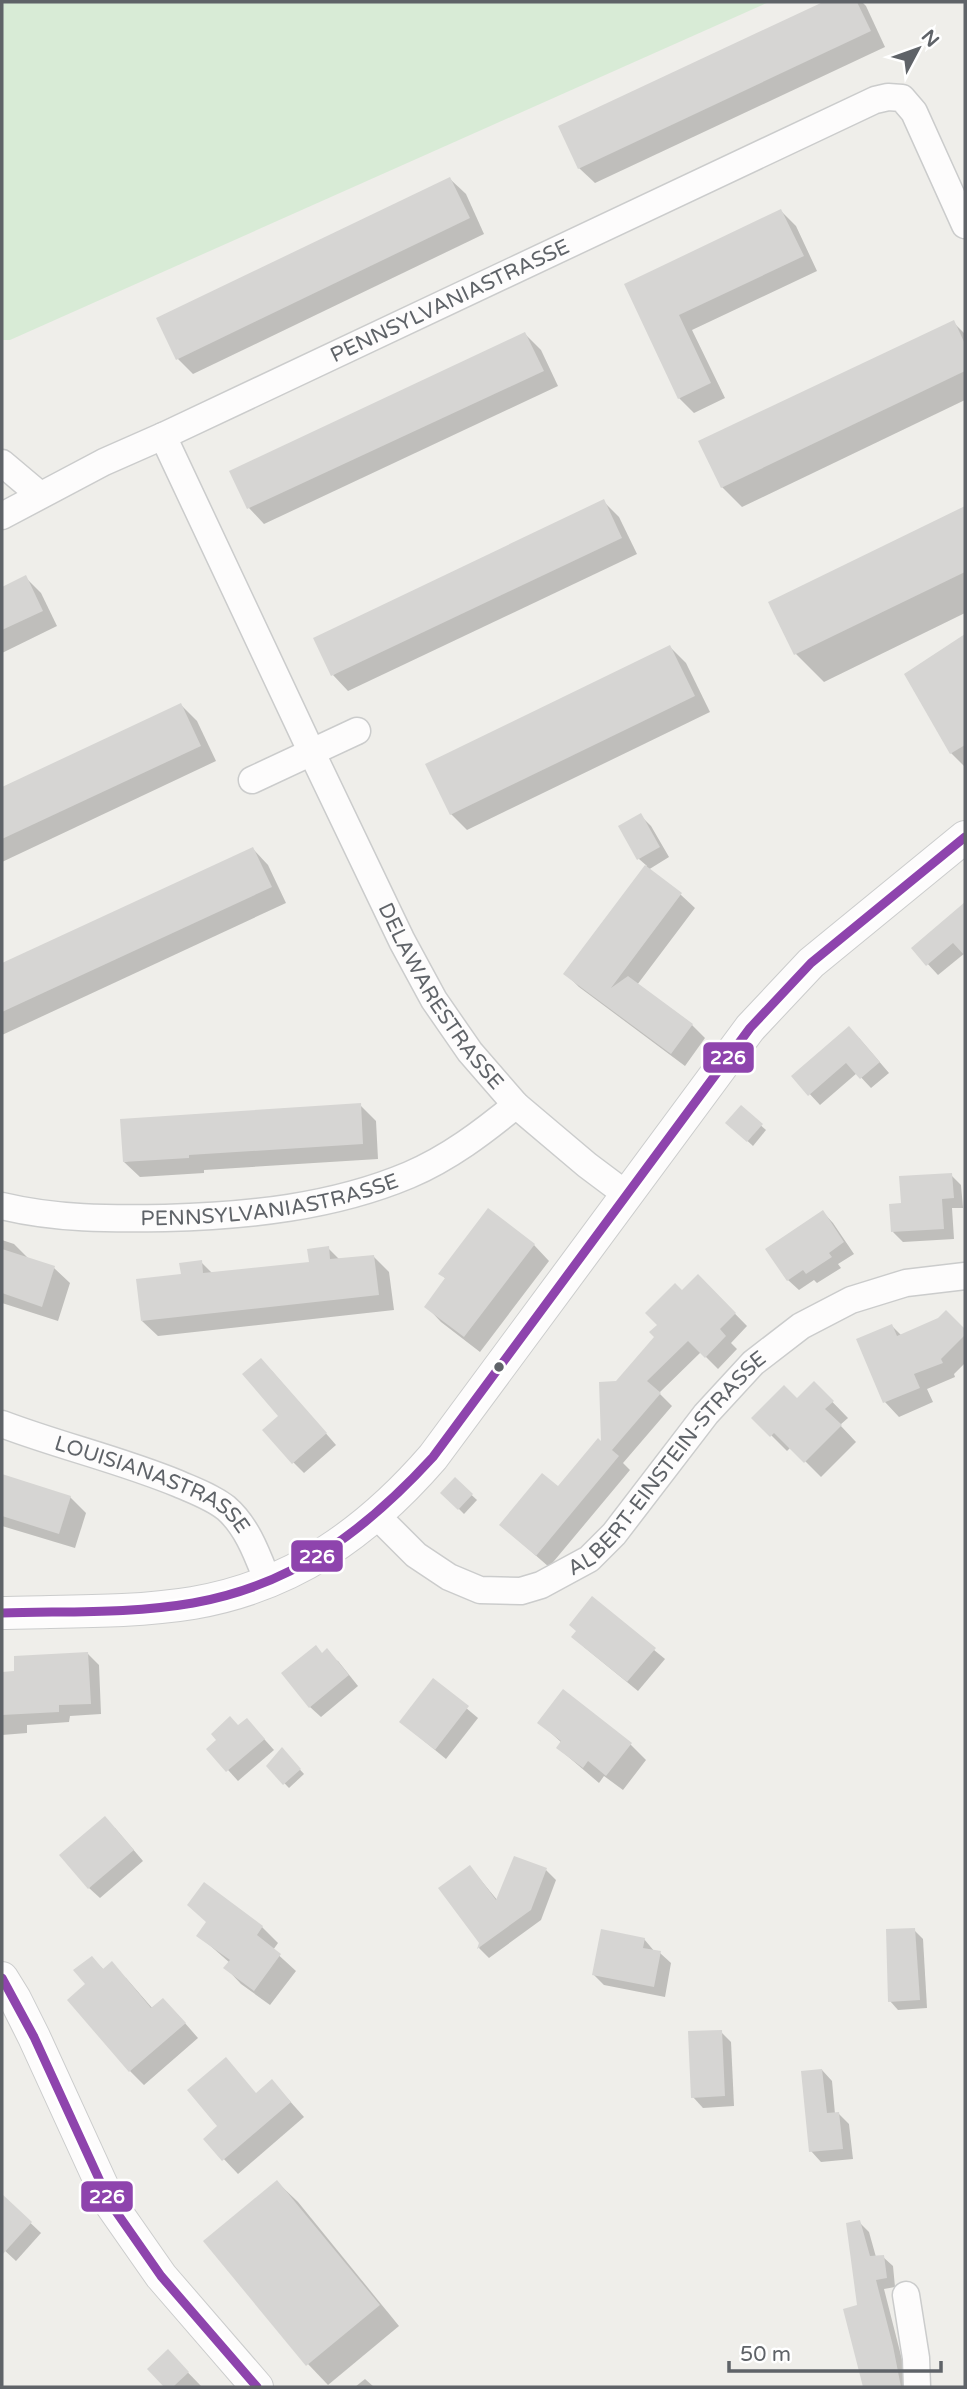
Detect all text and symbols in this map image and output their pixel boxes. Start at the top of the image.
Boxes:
north arrow [883,14,953,84]
text: N [917,26,943,51]
street label: PENNSYLVANIASTRASSE [326,234,573,368]
street label: DELAWARESTRASSE [373,899,509,1094]
line badge: 226 [702,1041,755,1074]
text: 226 [710,1047,746,1069]
street label: PENNSYLVANIASTRASSE [140,1168,402,1231]
street label: ALBERT-EINSTEIN-STRASSE [563,1345,771,1581]
unlabelled marker [492,1360,506,1374]
street label: LOUISIANASTRASSE [52,1430,255,1538]
line badge: 226 [290,1539,344,1573]
text: 226 [299,1546,335,1568]
line badge: 226 [80,2180,134,2213]
text: 226 [89,2186,125,2208]
scale bar [729,2330,941,2374]
text: 50 m [740,2342,791,2367]

